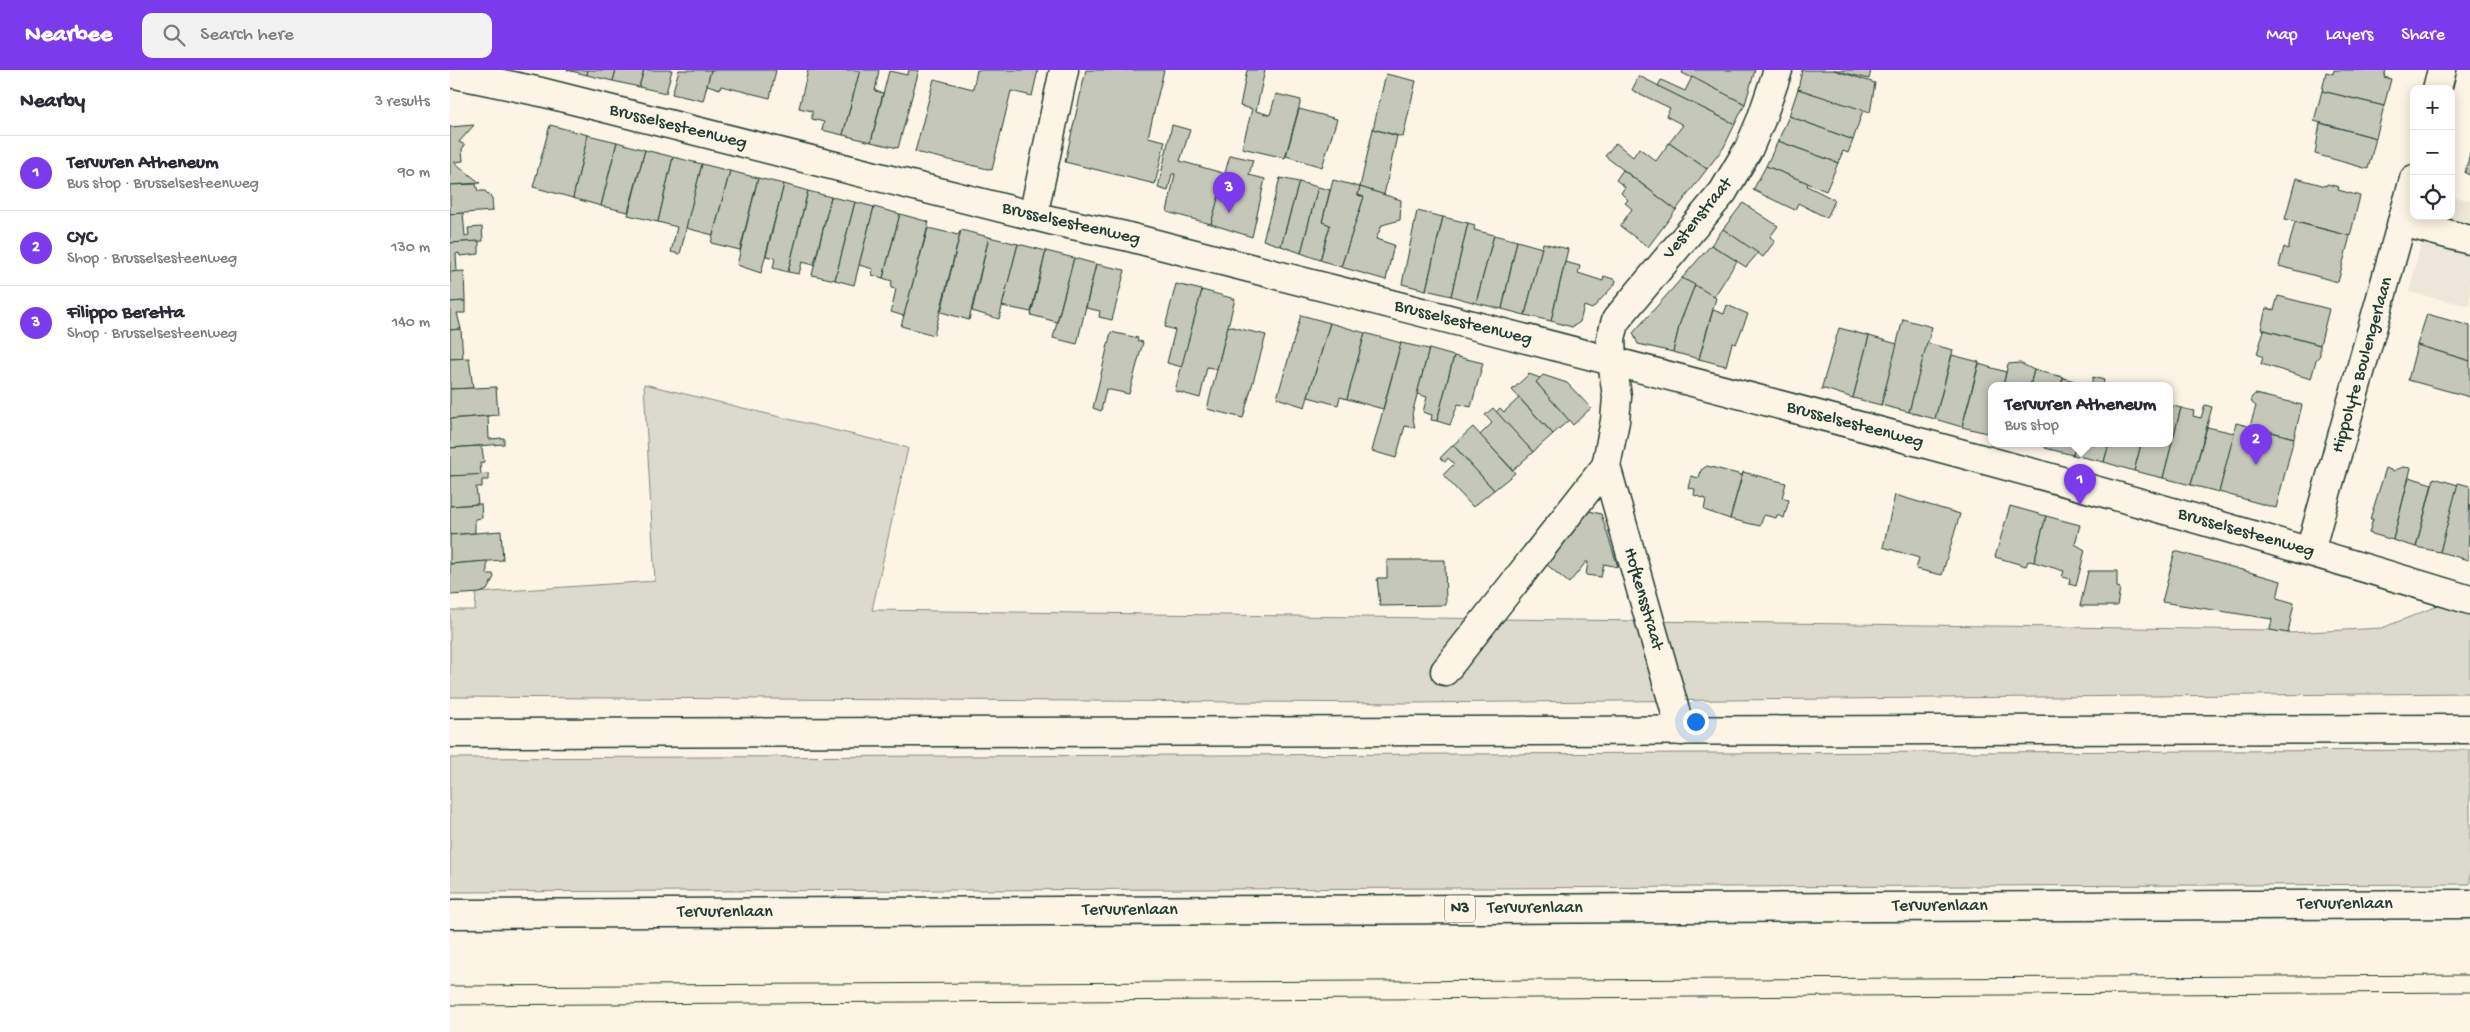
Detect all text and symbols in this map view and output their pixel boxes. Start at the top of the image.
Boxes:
search box [142,13,492,58]
text: Nearbee [25,21,112,50]
icon: search [160,21,188,49]
text: Search here [200,24,294,47]
text: Map [2266,25,2298,46]
text: Layers [2326,25,2373,46]
text: Share [2401,25,2445,46]
map controls [2410,85,2455,220]
button: + [2410,85,2455,130]
text: Nearby [20,90,85,115]
text: 3 results [375,93,430,112]
street label: Brusselsesteenweg [606,100,749,154]
button: − [2410,130,2455,175]
text: Tervuren Atheneum [67,152,218,175]
text: 1 [33,164,39,183]
text: 90 m [398,164,430,183]
pin: 3 [1213,172,1245,213]
street label: Vestenstraat [1658,173,1738,265]
text: Bus stop · Brusselsesteenweg [67,175,259,194]
button: locate [2410,175,2455,220]
street label: Brusselsesteenweg [999,198,1142,250]
text: CYC [67,227,96,250]
text: 2 [32,239,40,258]
text: 130 m [391,239,430,258]
text: Shop · Brusselsesteenweg [67,250,237,269]
street label: Hippolyte Boulengerlaan [2328,274,2398,455]
street label: Brusselsesteenweg [1391,296,1534,350]
text: Filippo Beretta [67,302,184,325]
text: 3 [32,314,40,333]
text: 140 m [392,314,430,333]
text: Shop · Brusselsesteenweg [67,325,237,344]
popup [1988,382,2173,447]
text: Tervuren Atheneum [2005,394,2156,417]
street label: Brusselsesteenweg [1783,396,1926,453]
text: Bus stop [2005,417,2059,436]
pin: 2 [2240,424,2272,465]
pin: 1 [2064,464,2096,505]
street label: Brusselsesteenweg [2174,503,2317,563]
street label: Hofkensstraat [1618,545,1668,654]
your location [1683,709,1709,735]
street label: Tervurenlaan [2296,894,2393,915]
road number: N3 [1445,896,1475,922]
street label: Tervurenlaan [1891,896,1988,917]
street label: Tervurenlaan [1486,898,1583,919]
street label: Tervurenlaan [1081,900,1178,921]
street label: Tervurenlaan [676,902,773,923]

